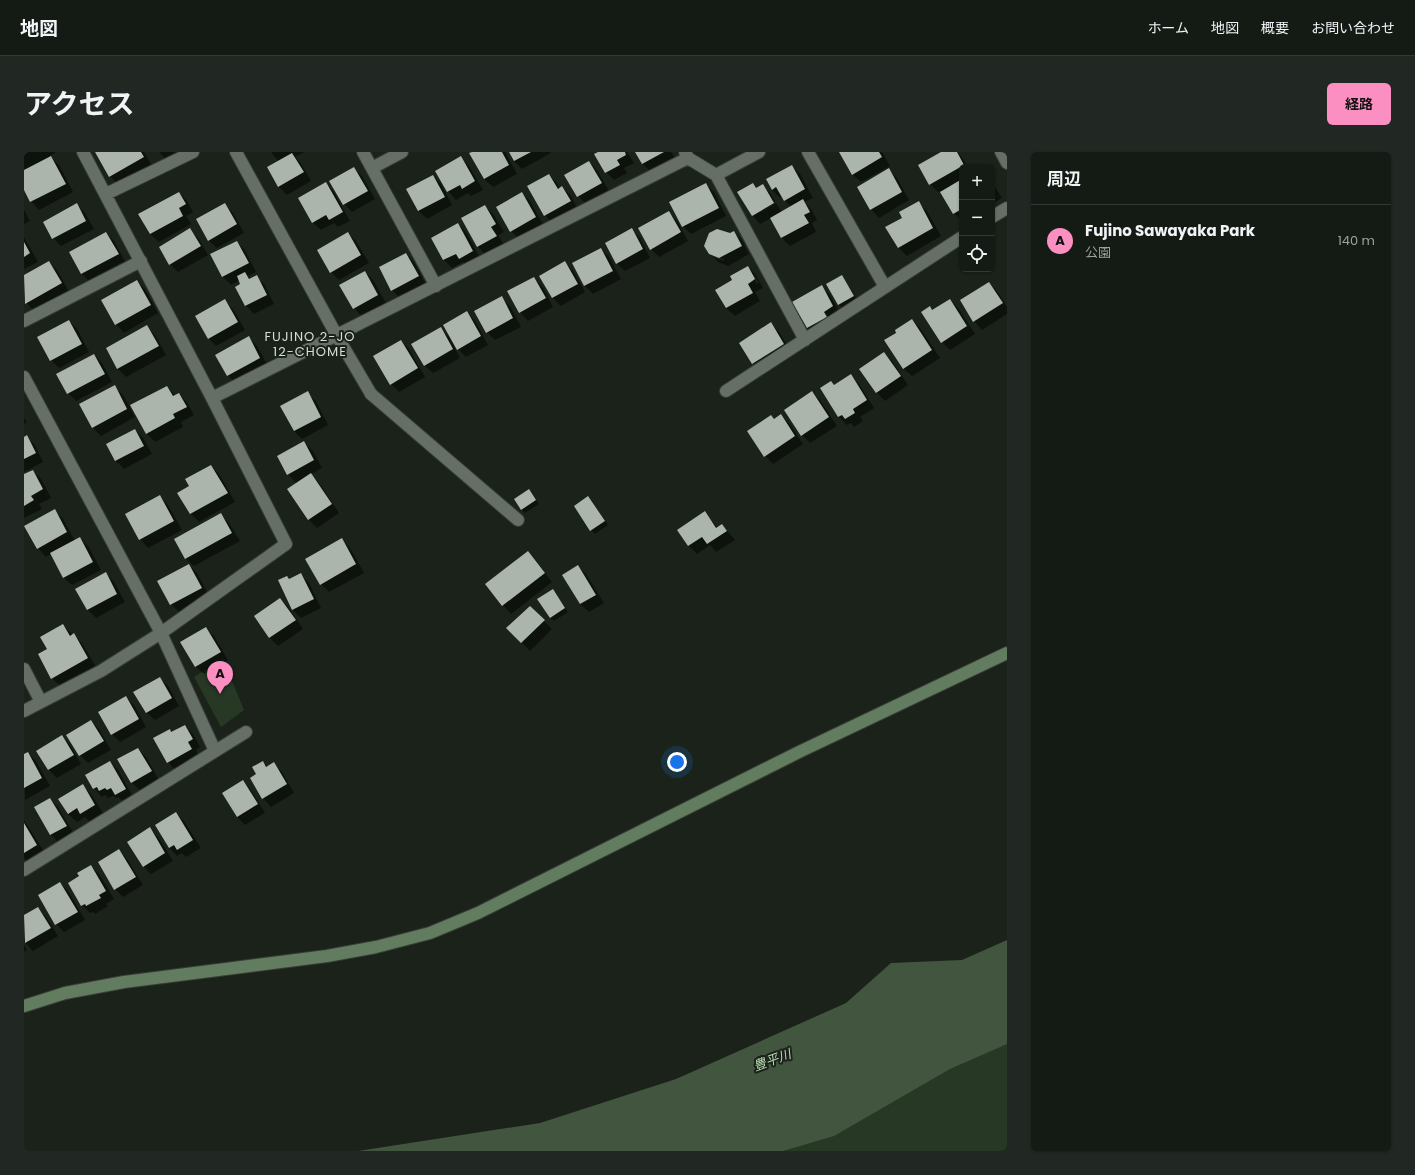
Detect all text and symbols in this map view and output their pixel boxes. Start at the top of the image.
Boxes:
text: 地図 [20,15,58,42]
text: ホーム [1147,18,1189,38]
text: 地図 [1211,18,1239,38]
text: 概要 [1261,18,1289,38]
text: お問い合わせ [1311,18,1395,38]
button: 経路 [1327,83,1391,125]
text: アクセス [24,85,135,124]
map controls [959,164,995,272]
button: + [959,164,995,200]
text: 周辺 [1047,167,1081,191]
button: − [959,200,995,236]
text: Fujino Sawayaka Park [1085,220,1255,241]
text: A [1055,231,1065,250]
text: 140 m [1338,231,1375,250]
button: locate [959,236,995,272]
text: 公園 [1085,243,1111,262]
district label: FUJINO 2-JO 12-CHOME [265,327,356,361]
pin: A [207,661,233,694]
your location [667,752,687,772]
water label: 豊平川 [750,1044,795,1076]

